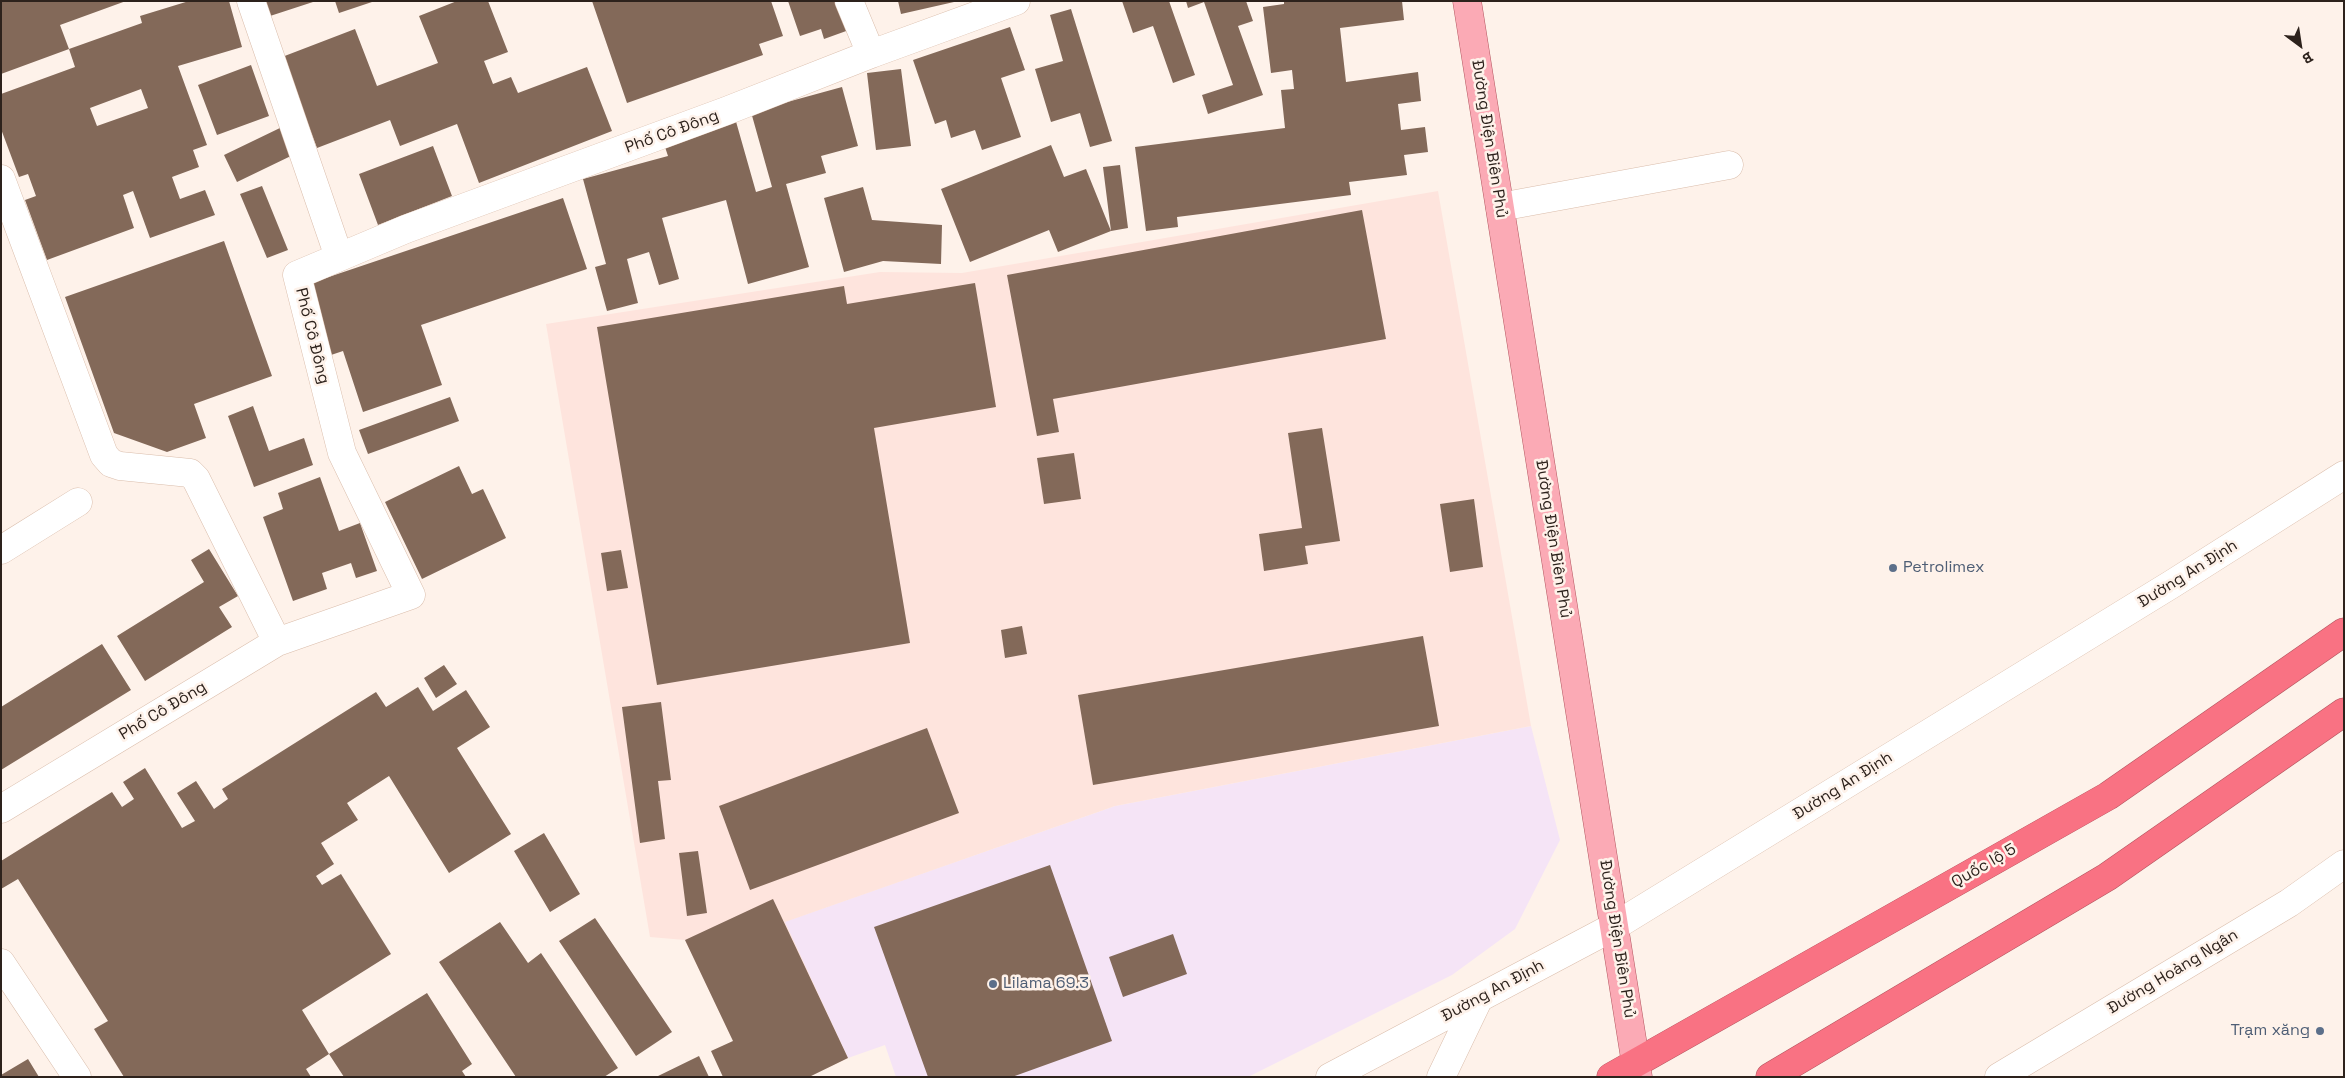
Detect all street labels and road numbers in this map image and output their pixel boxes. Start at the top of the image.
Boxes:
street label: Đường Điện Biên Phủ [1467,59,1511,219]
street label: Phố Cô Đông [623,106,721,158]
street label: Phố Cô Đông [291,286,333,386]
street label: Đường Điện Biên Phủ [1531,459,1575,619]
street label: Đường An Định [2135,536,2241,612]
street label: Phố Cô Đông [116,677,210,745]
street label: Đường An Định [1790,748,1896,824]
street label: Quốc lộ 5 [1948,840,2020,892]
street label: Đường Điện Biên Phủ [1595,859,1639,1019]
street label: Đường Hoàng Ngân [2104,925,2242,1019]
street label: Đường An Định [1439,956,1547,1026]

